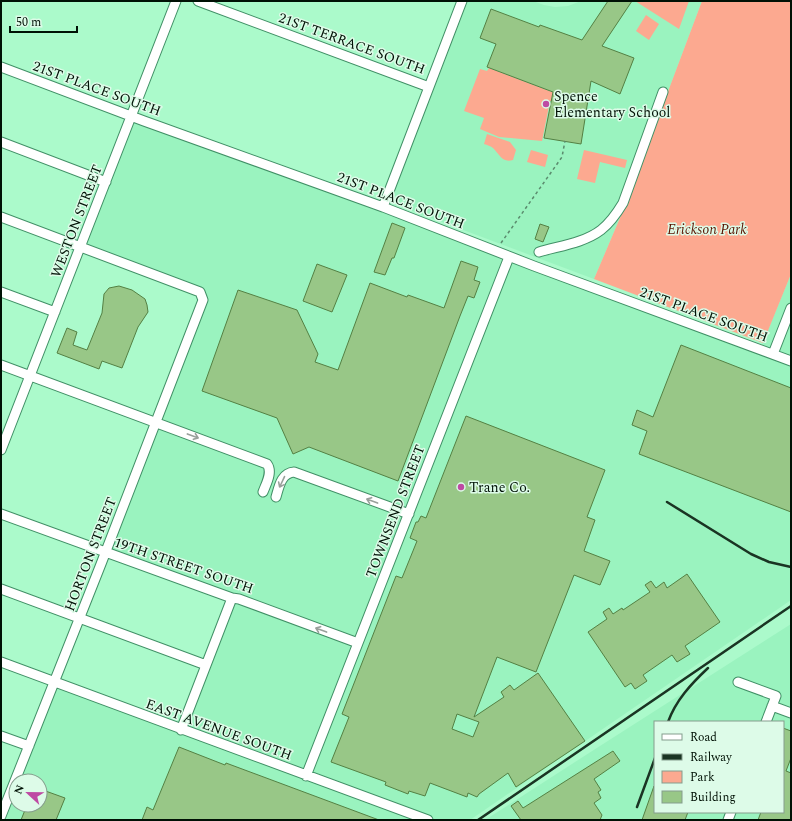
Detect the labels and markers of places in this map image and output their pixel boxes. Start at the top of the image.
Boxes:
place label: Spence Elementary School [554,86,670,123]
marker: Spence Elementary School [541,99,551,109]
place label: Trane Co. [469,477,530,498]
marker: Trane Co. [456,482,466,492]

